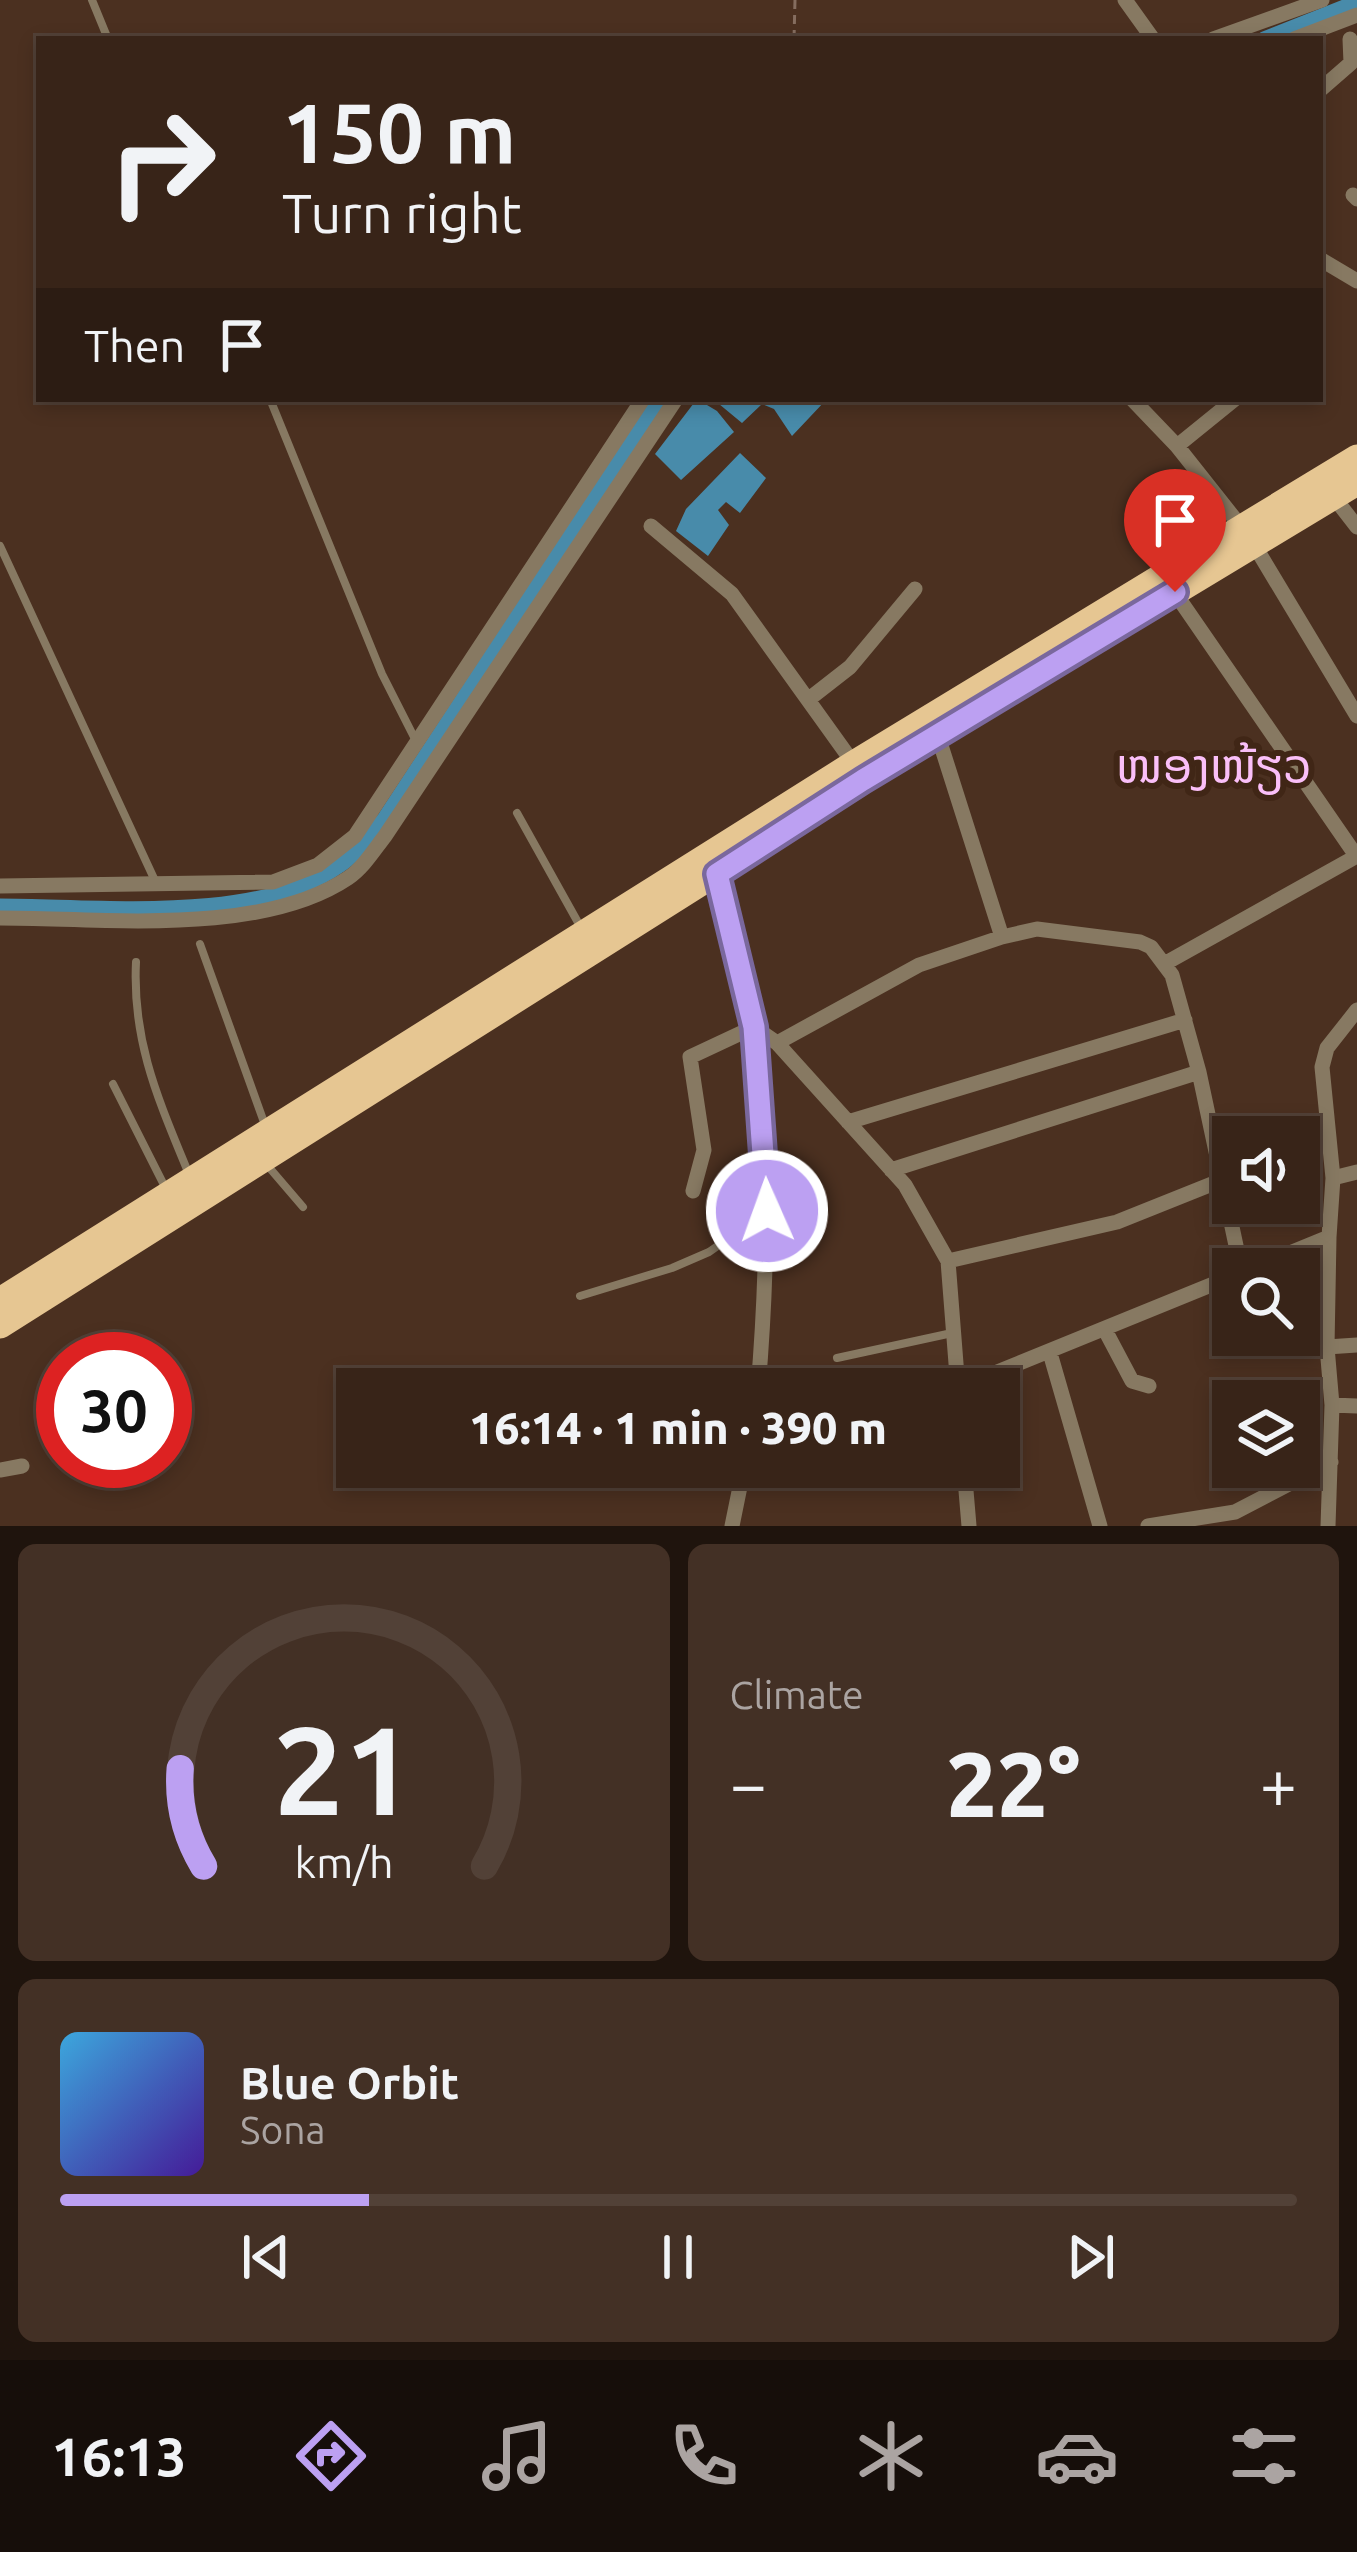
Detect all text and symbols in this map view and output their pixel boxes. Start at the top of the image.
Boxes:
icon: right [84,84,240,240]
text: 150 m [282,85,516,179]
text: Turn right [282,183,522,243]
icon: arrive [209,312,275,378]
text: Then [84,320,185,371]
pin [1124,469,1226,592]
icon: arrive [1142,487,1208,553]
district label: ໜອງໜ້ຽວ [1116,738,1312,795]
map controls [1212,1116,1320,1488]
button: sound [1212,1116,1320,1224]
position arrow [704,1148,830,1274]
button: search [1212,1248,1320,1356]
speed limit sign: 30 [36,1332,192,1488]
button: layers [1212,1380,1320,1488]
text: 16:14 · 1 min · 390 m [469,1402,887,1453]
text: Climate [730,1673,864,1716]
text: 21 [273,1699,414,1839]
text: 22° [946,1733,1080,1834]
text: − [730,1746,767,1820]
text: + [1260,1746,1297,1820]
text: km/h [294,1837,393,1885]
text: Blue Orbit [240,2057,459,2108]
text: Sona [240,2108,326,2151]
icon: previous [233,2224,299,2290]
icon: pause [645,2224,711,2290]
icon: next [1058,2224,1124,2290]
icon: directions [289,2414,373,2498]
icon: music [475,2414,559,2498]
icon: phone [662,2414,746,2498]
icon: climate [849,2414,933,2498]
icon: car [1035,2414,1119,2498]
icon: filters [1222,2414,1306,2498]
text: 16:13 [51,2426,186,2486]

